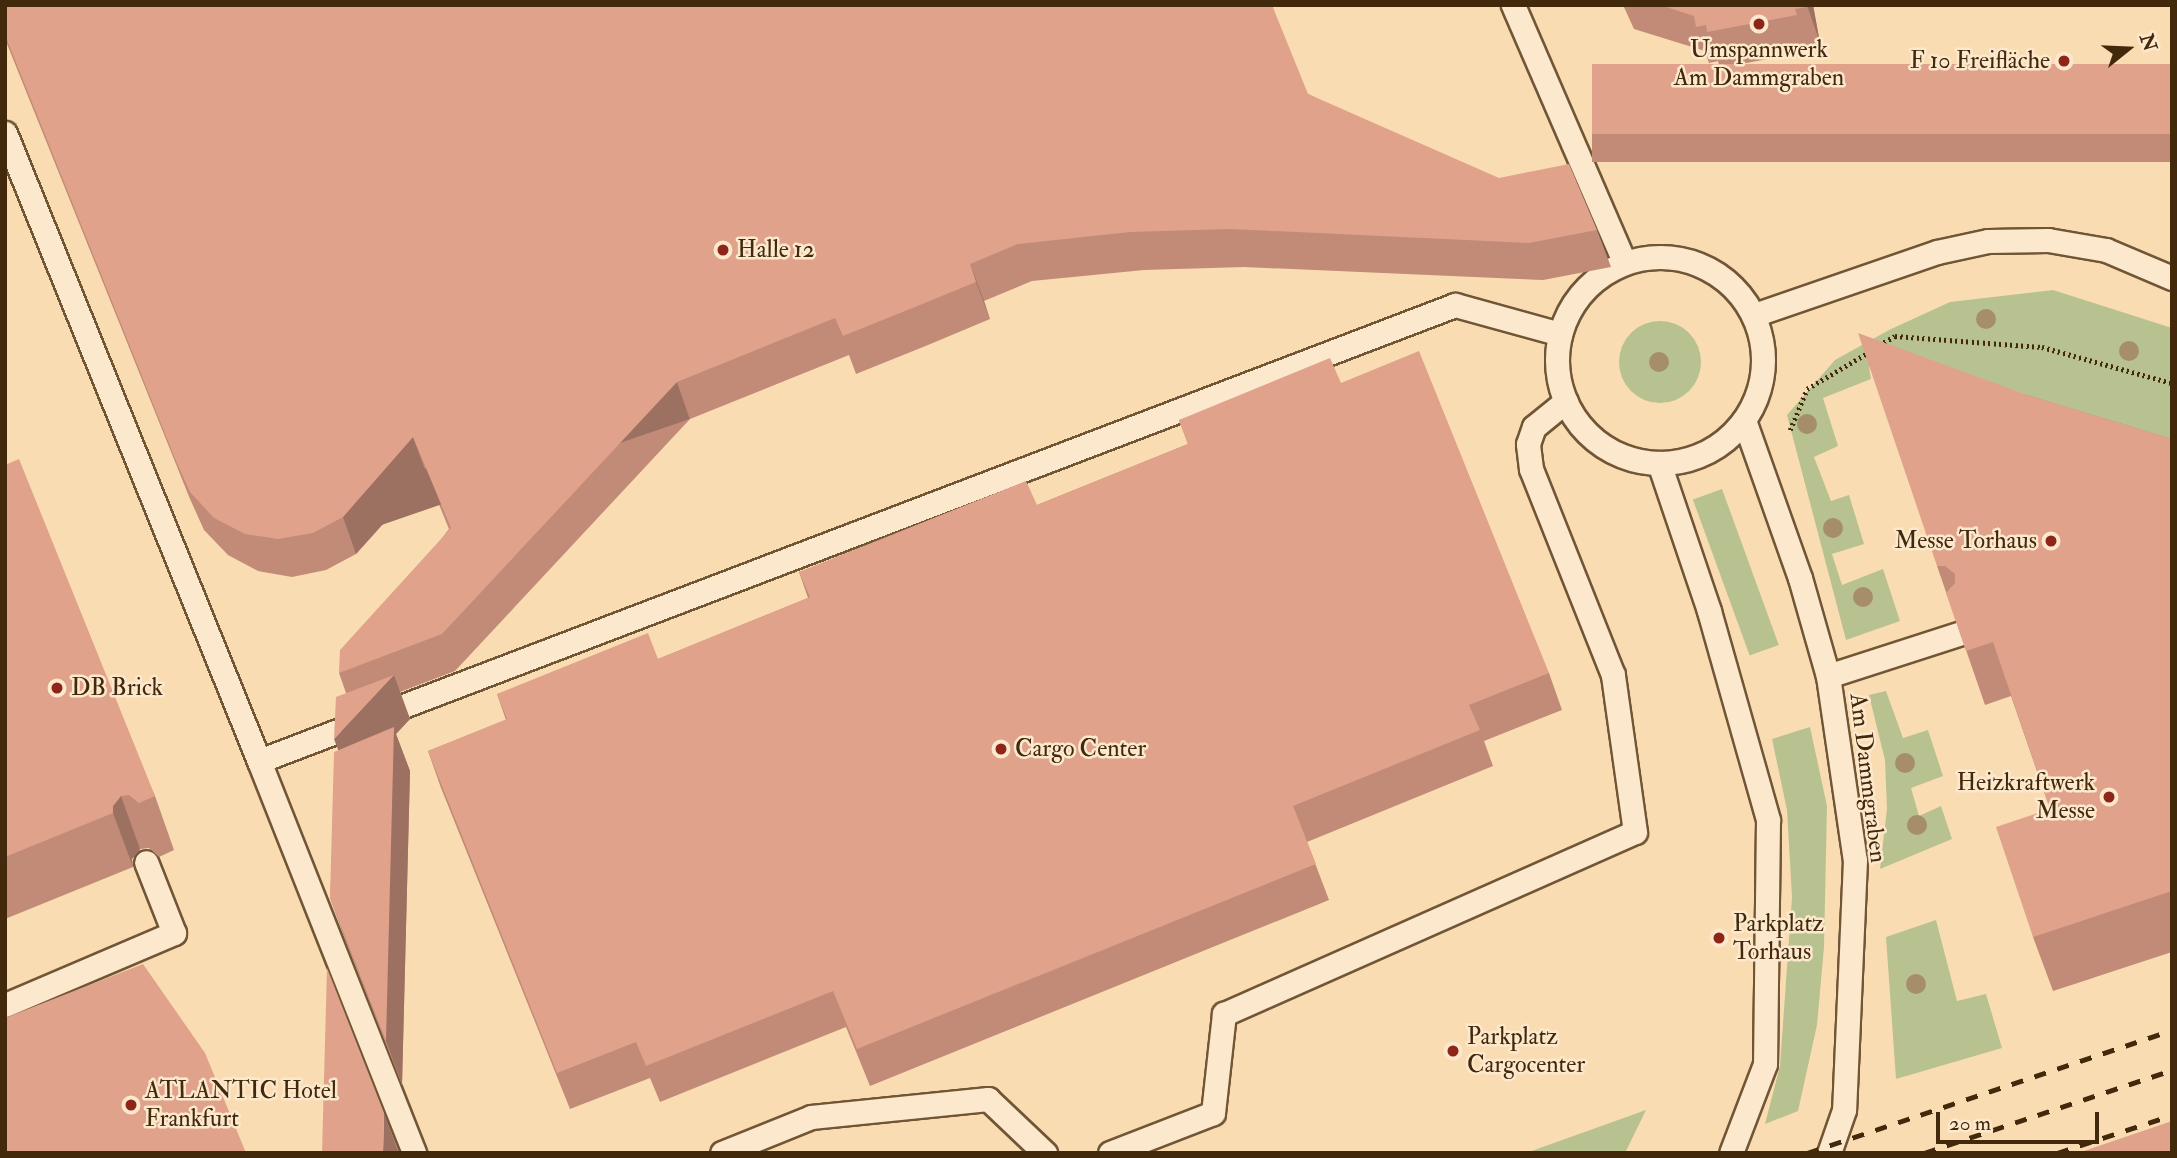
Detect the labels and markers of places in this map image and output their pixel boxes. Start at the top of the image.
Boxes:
marker: Umspannwerk Am Dammgraben [1751,16,1767,32]
place label: Umspannwerk Am Dammgraben [1674,36,1844,92]
place label: F 10 Freifläche [1910,47,2050,75]
marker: F 10 Freifläche [2056,53,2072,69]
place label: Halle 12 [737,236,815,264]
marker: Halle 12 [715,242,731,258]
place label: Messe Torhaus [1894,527,2037,555]
marker: Messe Torhaus [2043,533,2059,549]
place label: DB Brick [71,674,163,702]
marker: DB Brick [49,680,65,696]
place label: Cargo Center [1015,735,1146,763]
marker: Cargo Center [993,741,1009,757]
place label: Heizkraftwerk Messe [1957,769,2095,825]
marker: Heizkraftwerk Messe [2101,789,2117,805]
place label: Parkplatz Torhaus [1733,910,1824,966]
marker: Parkplatz Torhaus [1711,930,1727,946]
place label: Parkplatz Cargocenter [1467,1023,1585,1079]
marker: Parkplatz Cargocenter [1445,1043,1461,1059]
place label: ATLANTIC Hotel Frankfurt [145,1077,337,1133]
marker: ATLANTIC Hotel Frankfurt [123,1097,139,1113]

